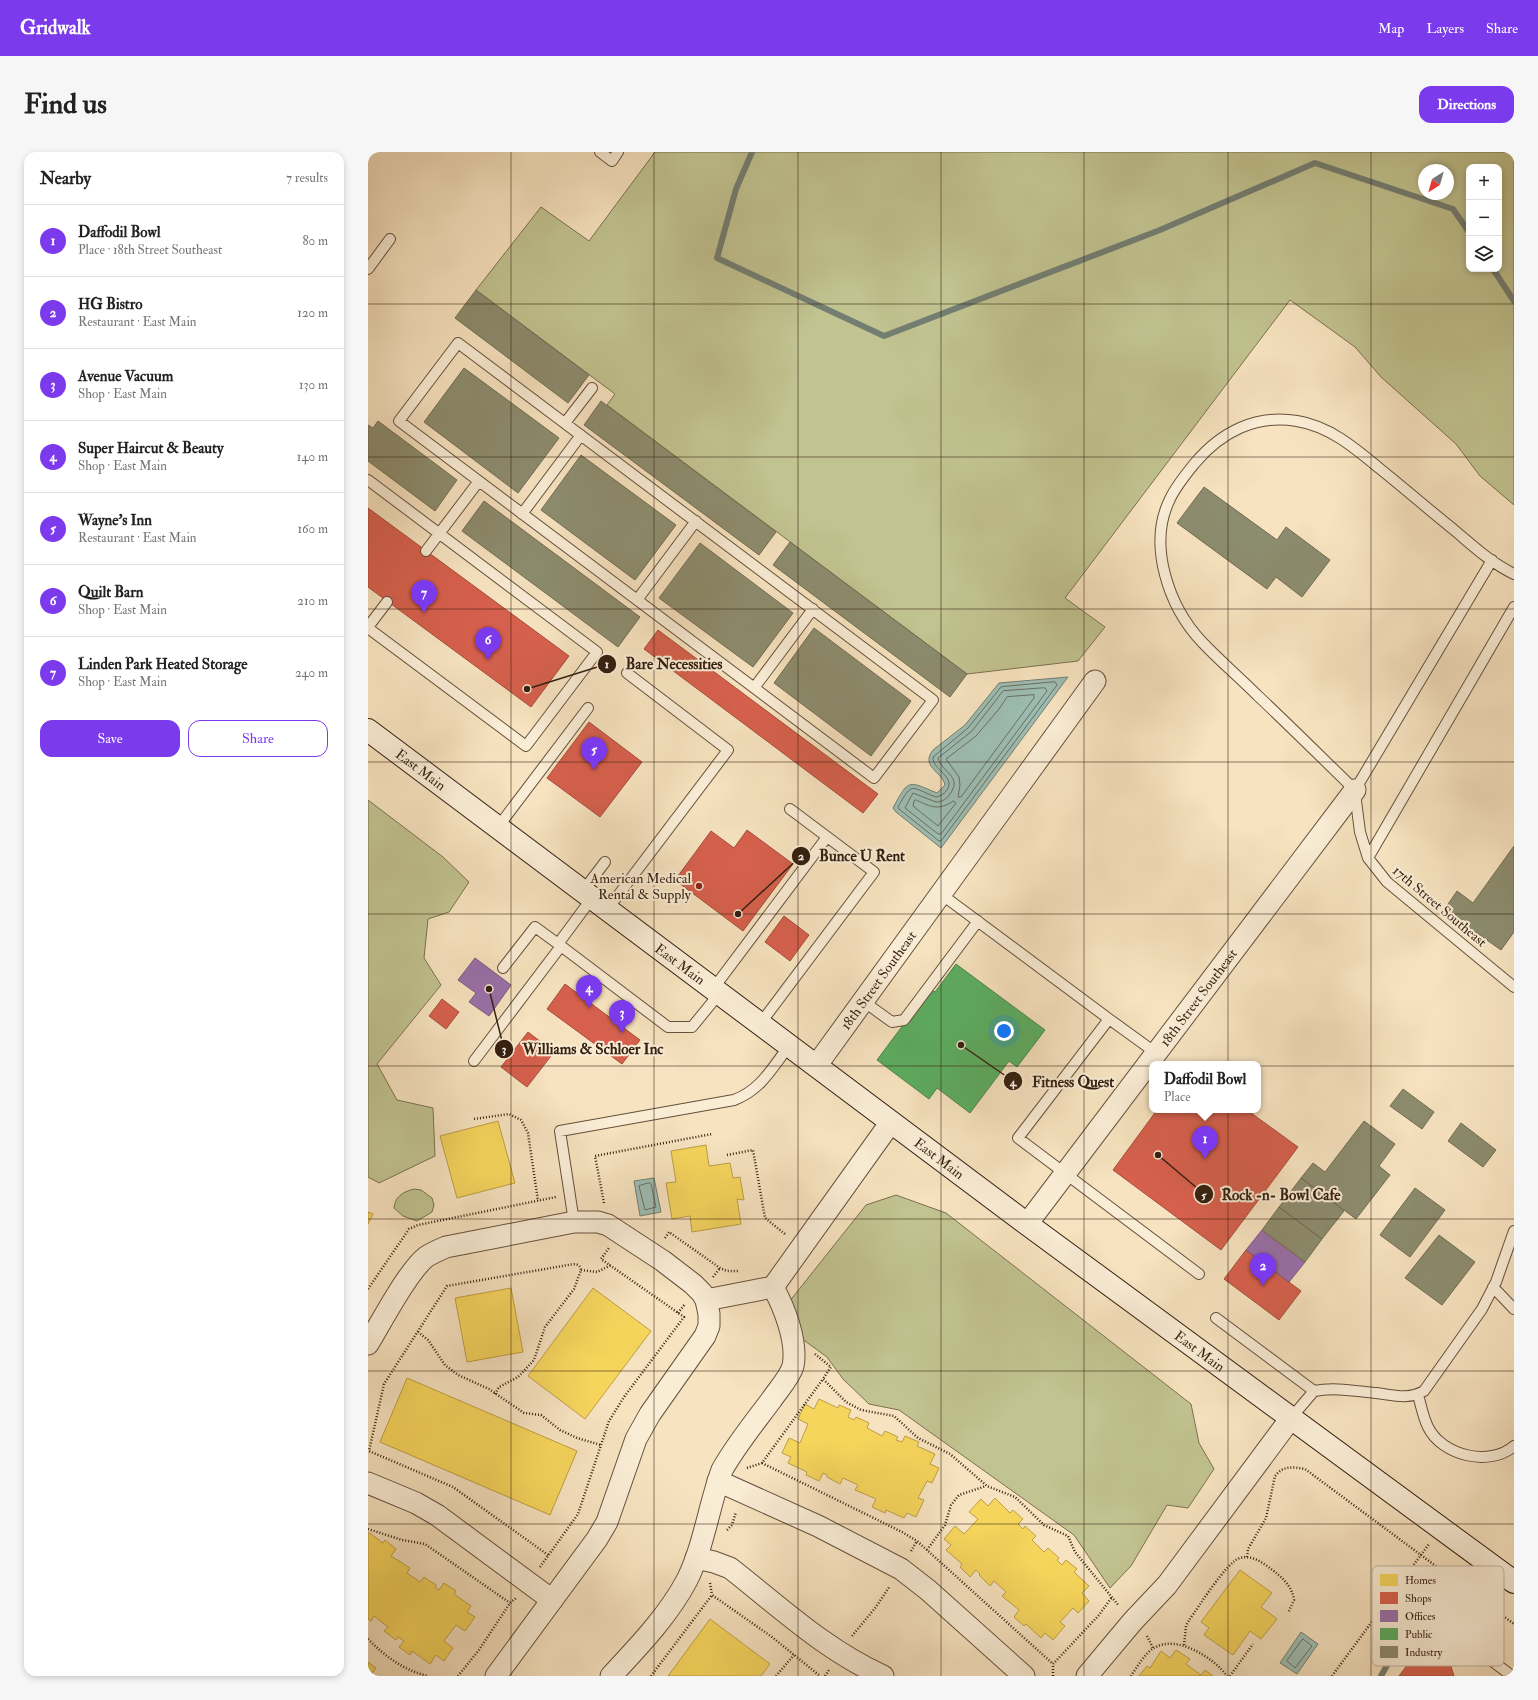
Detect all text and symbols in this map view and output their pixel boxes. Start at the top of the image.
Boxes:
text: Gridwalk [20,16,91,40]
text: Map [1378,20,1404,37]
text: Layers [1426,20,1464,37]
text: Share [1486,20,1518,37]
button: Directions [1419,86,1514,123]
text: Find us [24,87,107,122]
north arrow [1418,164,1454,200]
map controls [1466,164,1502,272]
button: + [1466,164,1502,200]
text: Nearby [40,168,91,189]
text: 7 results [286,170,328,186]
button: − [1466,200,1502,236]
text: Daffodil Bowl [78,223,161,242]
text: 1 [51,233,55,249]
text: 80 m [302,233,328,249]
button: layers [1466,236,1502,272]
text: Place · 18th Street Southeast [78,242,222,258]
text: HG Bistro [78,295,142,314]
text: 2 [50,305,56,321]
text: 120 m [297,305,328,321]
text: Restaurant · East Main [78,314,197,330]
text: Avenue Vacuum [78,367,173,386]
text: 3 [51,377,56,393]
text: 130 m [299,377,328,393]
text: Shop · East Main [78,386,167,402]
text: Super Haircut & Beauty [78,439,224,458]
text: 4 [49,449,57,465]
text: 140 m [297,449,328,465]
text: Shop · East Main [78,458,167,474]
text: Wayne's Inn [78,511,152,530]
text: 5 [50,521,56,537]
text: 160 m [297,521,328,537]
text: Restaurant · East Main [78,530,197,546]
pin: 7 [411,580,437,613]
text: Quilt Barn [78,583,144,602]
text: 6 [50,593,56,609]
text: 210 m [297,593,328,609]
text: Shop · East Main [78,602,167,618]
pin: 6 [475,627,501,660]
callout: Bare Necessities [597,651,730,678]
text: Linden Park Heated Storage [78,655,248,674]
text: Bare Necessities [625,655,723,674]
text: 1 [605,657,609,672]
text: 7 [50,665,56,681]
text: 240 m [295,665,328,681]
text: Shop · East Main [78,674,167,690]
button: Save [40,720,180,757]
button: Share [188,720,328,757]
pin: 5 [581,737,607,770]
street label: East Main [392,746,449,794]
callout: Bunce U Rent [791,842,913,869]
text: Bunce U Rent [819,847,905,866]
text: 2 [798,849,804,864]
street label: 17th Street Southeast [1389,862,1490,951]
place label: American Medical Rental & Supply [589,870,692,904]
marker: American Medical Rental & Supply [694,881,704,891]
street label: 18th Street Southeast [837,927,920,1033]
street label: East Main [651,940,708,989]
street label: 18th Street Southeast [1156,945,1241,1050]
pin: 4 [576,975,602,1008]
pin: 3 [609,1000,635,1033]
your location [994,1021,1014,1041]
callout: Williams & Schloer Inc [494,1036,671,1063]
text: Williams & Schloer Inc [522,1040,664,1059]
text: 3 [502,1042,507,1057]
popup [1149,1061,1261,1113]
callout: Fitness Quest [1003,1068,1122,1095]
text: Daffodil Bowl [1164,1070,1246,1089]
text: Fitness Quest [1032,1073,1114,1092]
text: 4 [1009,1075,1018,1090]
text: Place [1164,1089,1191,1105]
pin: 1 [1192,1126,1218,1159]
street label: East Main [911,1134,967,1183]
callout: Rock -n- Bowl Cafe [1194,1181,1349,1208]
text: Rock -n- Bowl Cafe [1221,1186,1341,1205]
text: 5 [1201,1188,1207,1203]
pin: 2 [1250,1253,1276,1286]
street label: East Main [1171,1327,1228,1376]
legend [1372,1566,1504,1666]
text: Homes [1405,1574,1436,1587]
text: Shops [1405,1592,1432,1606]
text: Offices [1405,1610,1436,1623]
text: Public [1405,1628,1433,1641]
text: Industry [1405,1646,1443,1660]

